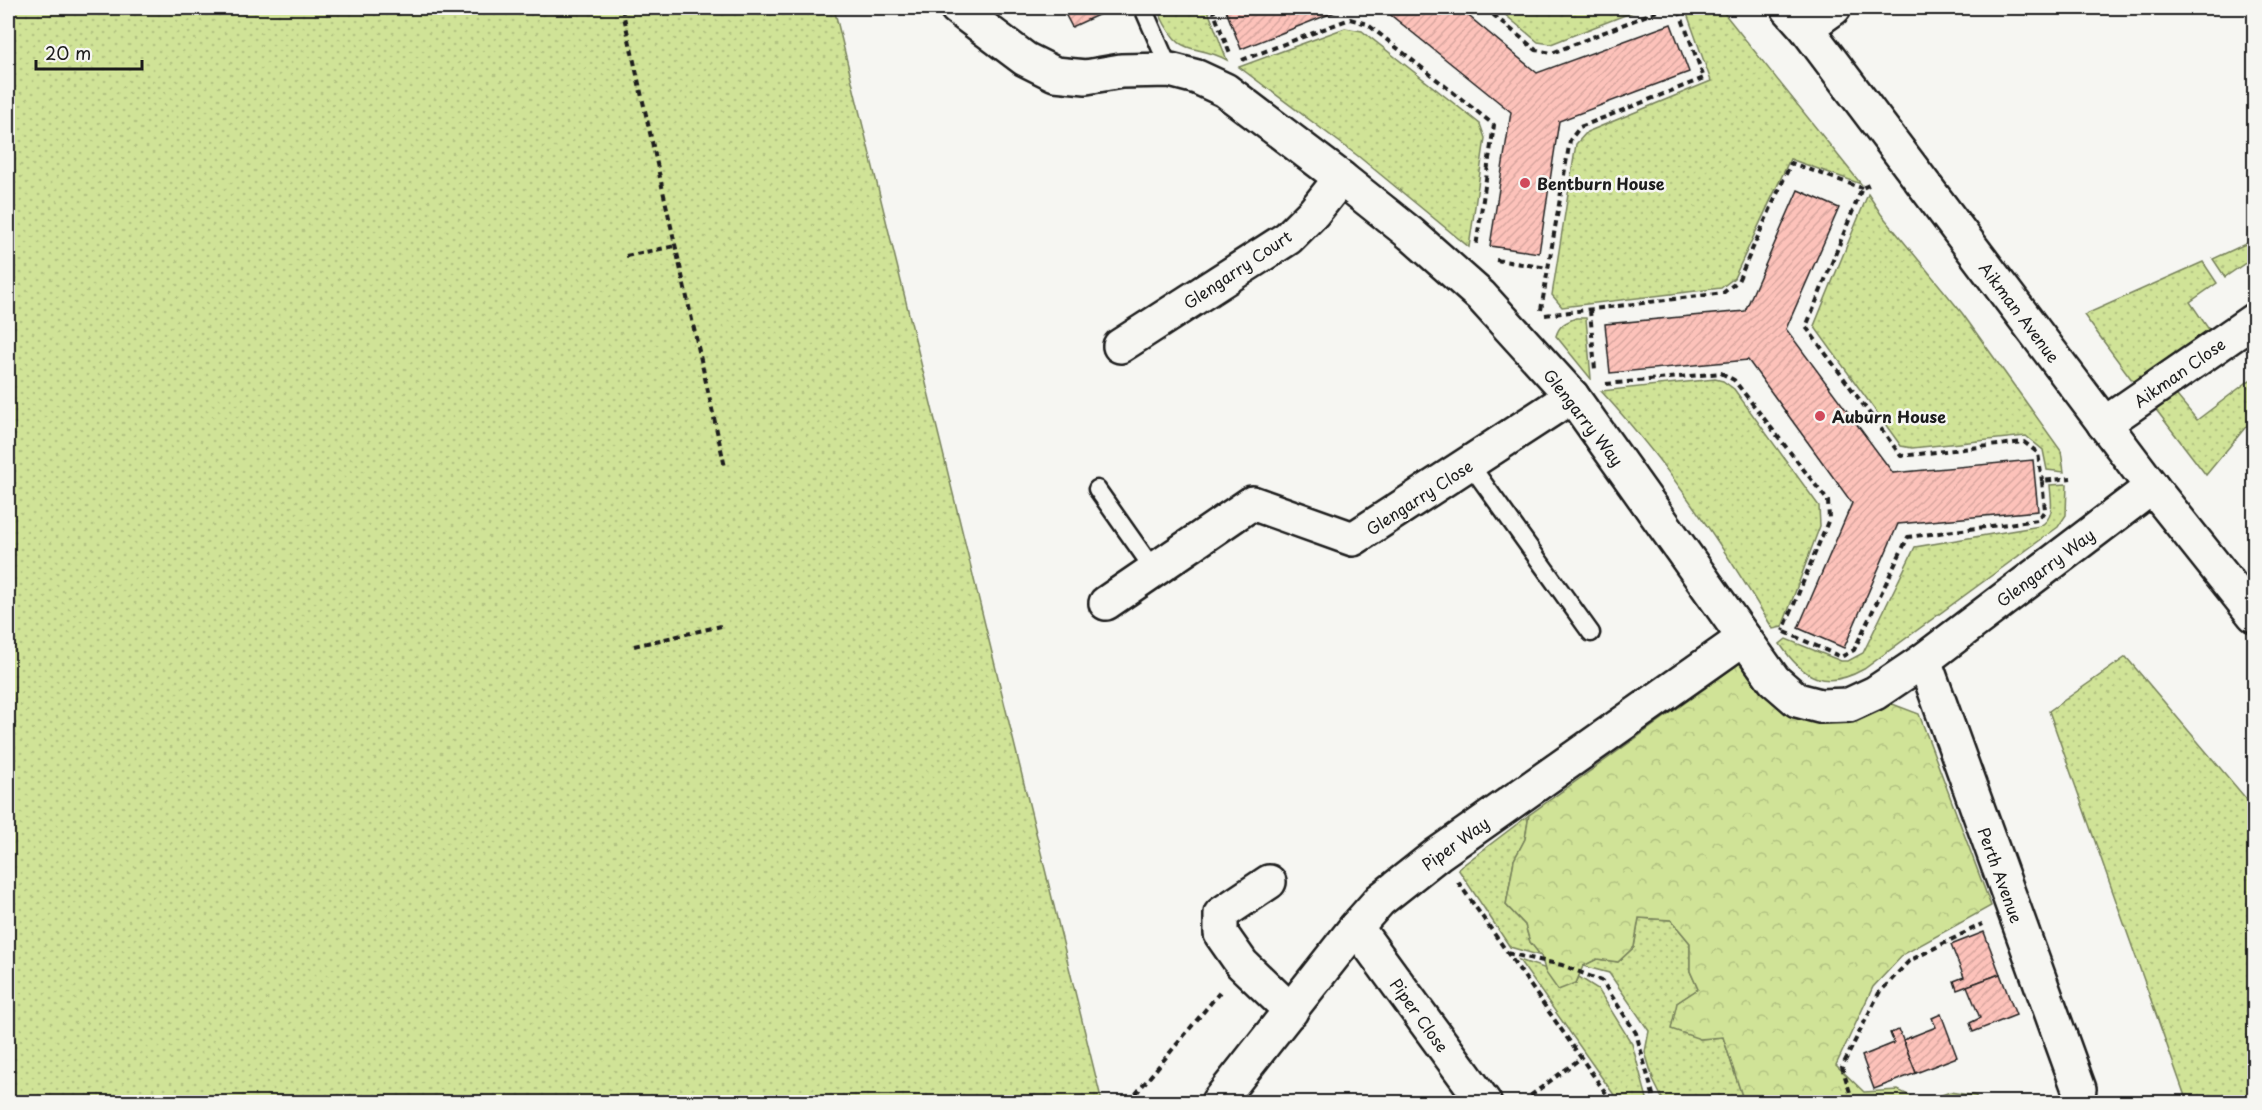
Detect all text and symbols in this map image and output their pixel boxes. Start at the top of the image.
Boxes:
scale bar [36,33,142,71]
text: 20 m [45,39,91,66]
place label: Bentburn House [1537,171,1665,195]
marker: Bentburn House [1518,176,1532,190]
street label: Glengarry Court [1178,224,1296,314]
street label: Aikman Avenue [1974,257,2066,368]
street label: Aikman Close [2128,331,2230,413]
street label: Glengarry Way [1538,363,1630,471]
place label: Auburn House [1832,404,1946,428]
marker: Auburn House [1813,409,1827,423]
street label: Glengarry Close [1361,453,1477,541]
street label: Glengarry Way [1991,522,2099,612]
street label: Piper Way [1416,810,1494,876]
street label: Perth Avenue [1973,824,2030,927]
street label: Piper Close [1385,973,1455,1057]

